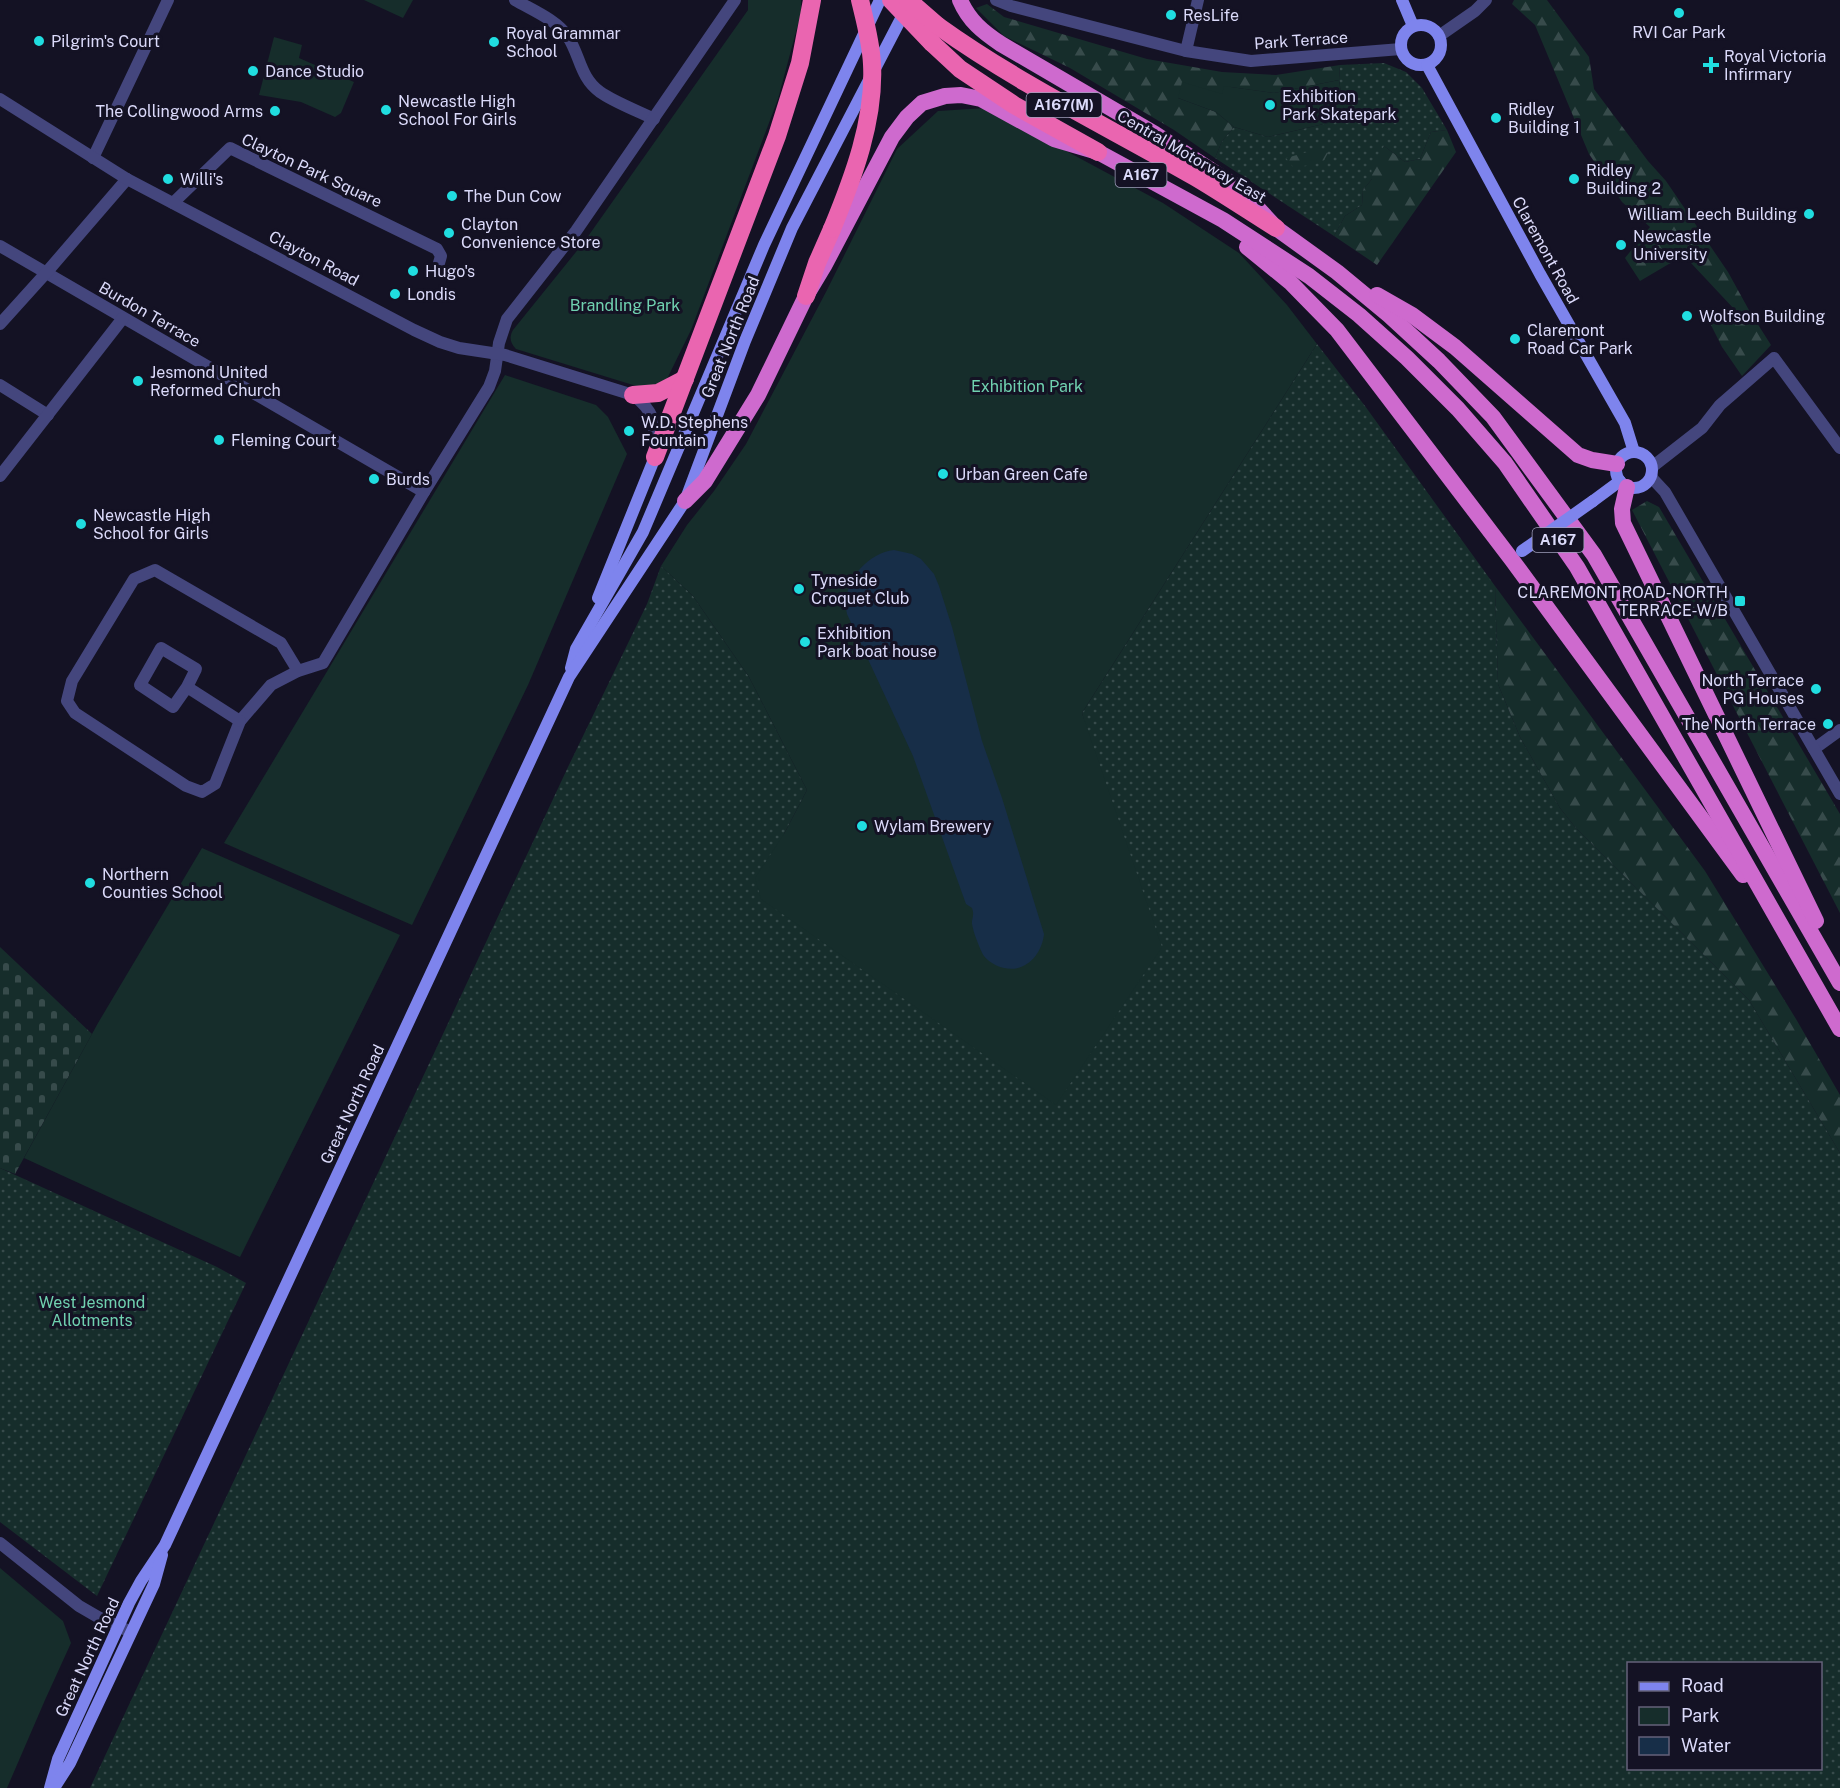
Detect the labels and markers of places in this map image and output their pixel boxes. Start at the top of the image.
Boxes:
place label: ResLife [1183,6,1239,25]
marker: RVI Car Park [1672,6,1686,20]
marker: ResLife [1164,8,1178,22]
place label: RVI Car Park [1632,23,1726,42]
place label: Royal Grammar School [506,24,621,61]
place label: Pilgrim's Court [51,32,160,51]
marker: Pilgrim's Court [32,34,46,48]
marker: Royal Grammar School [487,35,501,49]
place label: Royal Victoria Infirmary [1724,47,1826,84]
marker: Royal Victoria Infirmary [1702,56,1720,74]
place label: Dance Studio [265,62,364,81]
marker: Dance Studio [246,64,260,78]
place label: Exhibition Park Skatepark [1282,87,1397,124]
place label: Newcastle High School For Girls [398,92,517,129]
marker: Exhibition Park Skatepark [1263,98,1277,112]
place label: Ridley Building 1 [1508,100,1580,137]
place label: The Collingwood Arms [95,102,263,121]
marker: Newcastle High School For Girls [379,103,393,117]
marker: The Collingwood Arms [268,104,282,118]
marker: Ridley Building 1 [1489,111,1503,125]
place label: Ridley Building 2 [1586,161,1661,198]
place label: Willi's [180,170,223,189]
marker: Willi's [161,172,175,186]
marker: Ridley Building 2 [1567,172,1581,186]
place label: The Dun Cow [464,187,562,206]
marker: The Dun Cow [445,189,459,203]
place label: William Leech Building [1627,205,1797,224]
marker: William Leech Building [1802,207,1816,221]
place label: Clayton Convenience Store [461,215,601,252]
marker: Clayton Convenience Store [442,226,456,240]
place label: Newcastle University [1633,227,1711,264]
marker: Newcastle University [1614,238,1628,252]
place label: Hugo's [425,262,475,281]
marker: Hugo's [406,264,420,278]
place label: Londis [407,285,456,304]
marker: Londis [388,287,402,301]
place label: Wolfson Building [1699,307,1825,326]
marker: Wolfson Building [1680,309,1694,323]
place label: Claremont Road Car Park [1527,321,1633,358]
marker: Claremont Road Car Park [1508,332,1522,346]
place label: Jesmond United Reformed Church [150,363,281,400]
marker: Jesmond United Reformed Church [131,374,145,388]
place label: W.D. Stephens Fountain [641,413,748,450]
marker: W.D. Stephens Fountain [622,424,636,438]
place label: Fleming Court [231,431,337,450]
marker: Fleming Court [212,433,226,447]
place label: Urban Green Cafe [955,465,1088,484]
marker: Urban Green Cafe [936,467,950,481]
place label: Burds [386,470,430,489]
marker: Burds [367,472,381,486]
place label: Newcastle High School for Girls [93,506,210,543]
marker: Newcastle High School for Girls [74,517,88,531]
place label: Tyneside Croquet Club [811,571,909,608]
marker: Tyneside Croquet Club [792,582,806,596]
place label: CLAREMONT ROAD-NORTH TERRACE-W/B [1517,583,1728,620]
marker: CLAREMONT ROAD-NORTH TERRACE-W/B [1733,594,1747,608]
place label: Exhibition Park boat house [817,624,937,661]
marker: Exhibition Park boat house [798,635,812,649]
place label: North Terrace PG Houses [1701,671,1804,708]
marker: North Terrace PG Houses [1809,682,1823,696]
place label: The North Terrace [1682,715,1816,734]
marker: The North Terrace [1821,717,1835,731]
place label: Wylam Brewery [874,817,992,836]
marker: Wylam Brewery [855,819,869,833]
place label: Northern Counties School [102,865,223,902]
marker: Northern Counties School [83,876,97,890]

